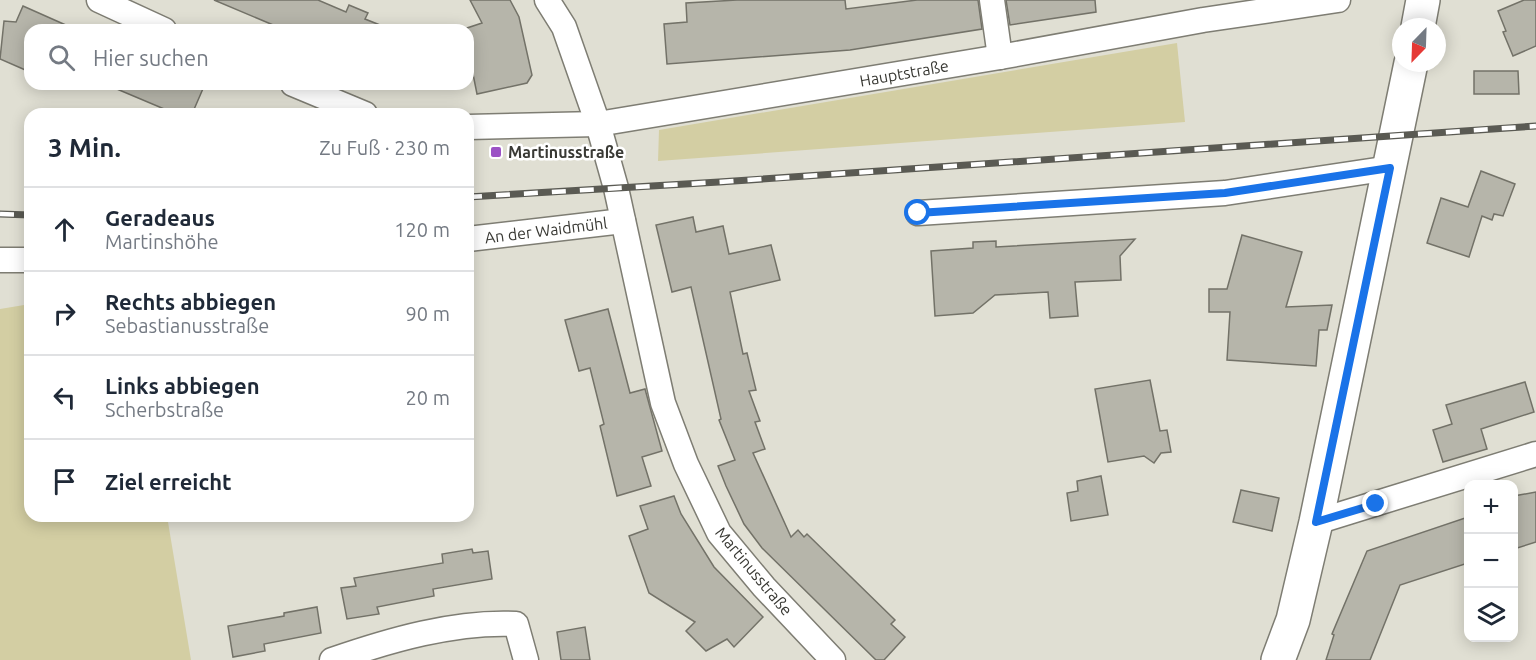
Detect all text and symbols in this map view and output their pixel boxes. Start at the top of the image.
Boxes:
north arrow [1392,18,1446,72]
search box [24,24,474,90]
icon: search [45,41,78,74]
text: Hier suchen [93,45,209,70]
street label: Hauptstraße [858,56,950,90]
text: 3 Min. [48,133,121,162]
text: Zu Fuß · 230 m [319,136,450,159]
place label: Martinusstraße [508,143,624,161]
marker: Martinusstraße [489,145,503,159]
route start [904,199,930,225]
text: Geradeaus [105,205,215,230]
icon: ahead [48,213,81,246]
street label: An der Waidmühl [484,214,608,246]
text: 120 m [394,218,450,241]
text: Martinshöhe [105,230,219,253]
text: Rechts abbiegen [105,289,276,314]
icon: right [48,297,81,330]
text: 90 m [406,302,450,325]
text: Sebastianusstraße [105,314,269,337]
text: Links abbiegen [105,373,260,398]
icon: left [48,381,81,414]
text: 20 m [406,386,450,409]
text: Scherbstraße [105,398,224,421]
icon: arrive [48,465,81,498]
text: Ziel erreicht [105,469,232,494]
map controls [1464,480,1518,642]
button: + [1464,480,1518,534]
route end [1362,490,1388,516]
street label: Martinusstraße [712,523,796,619]
button: − [1464,534,1518,588]
button: layers [1464,588,1518,642]

